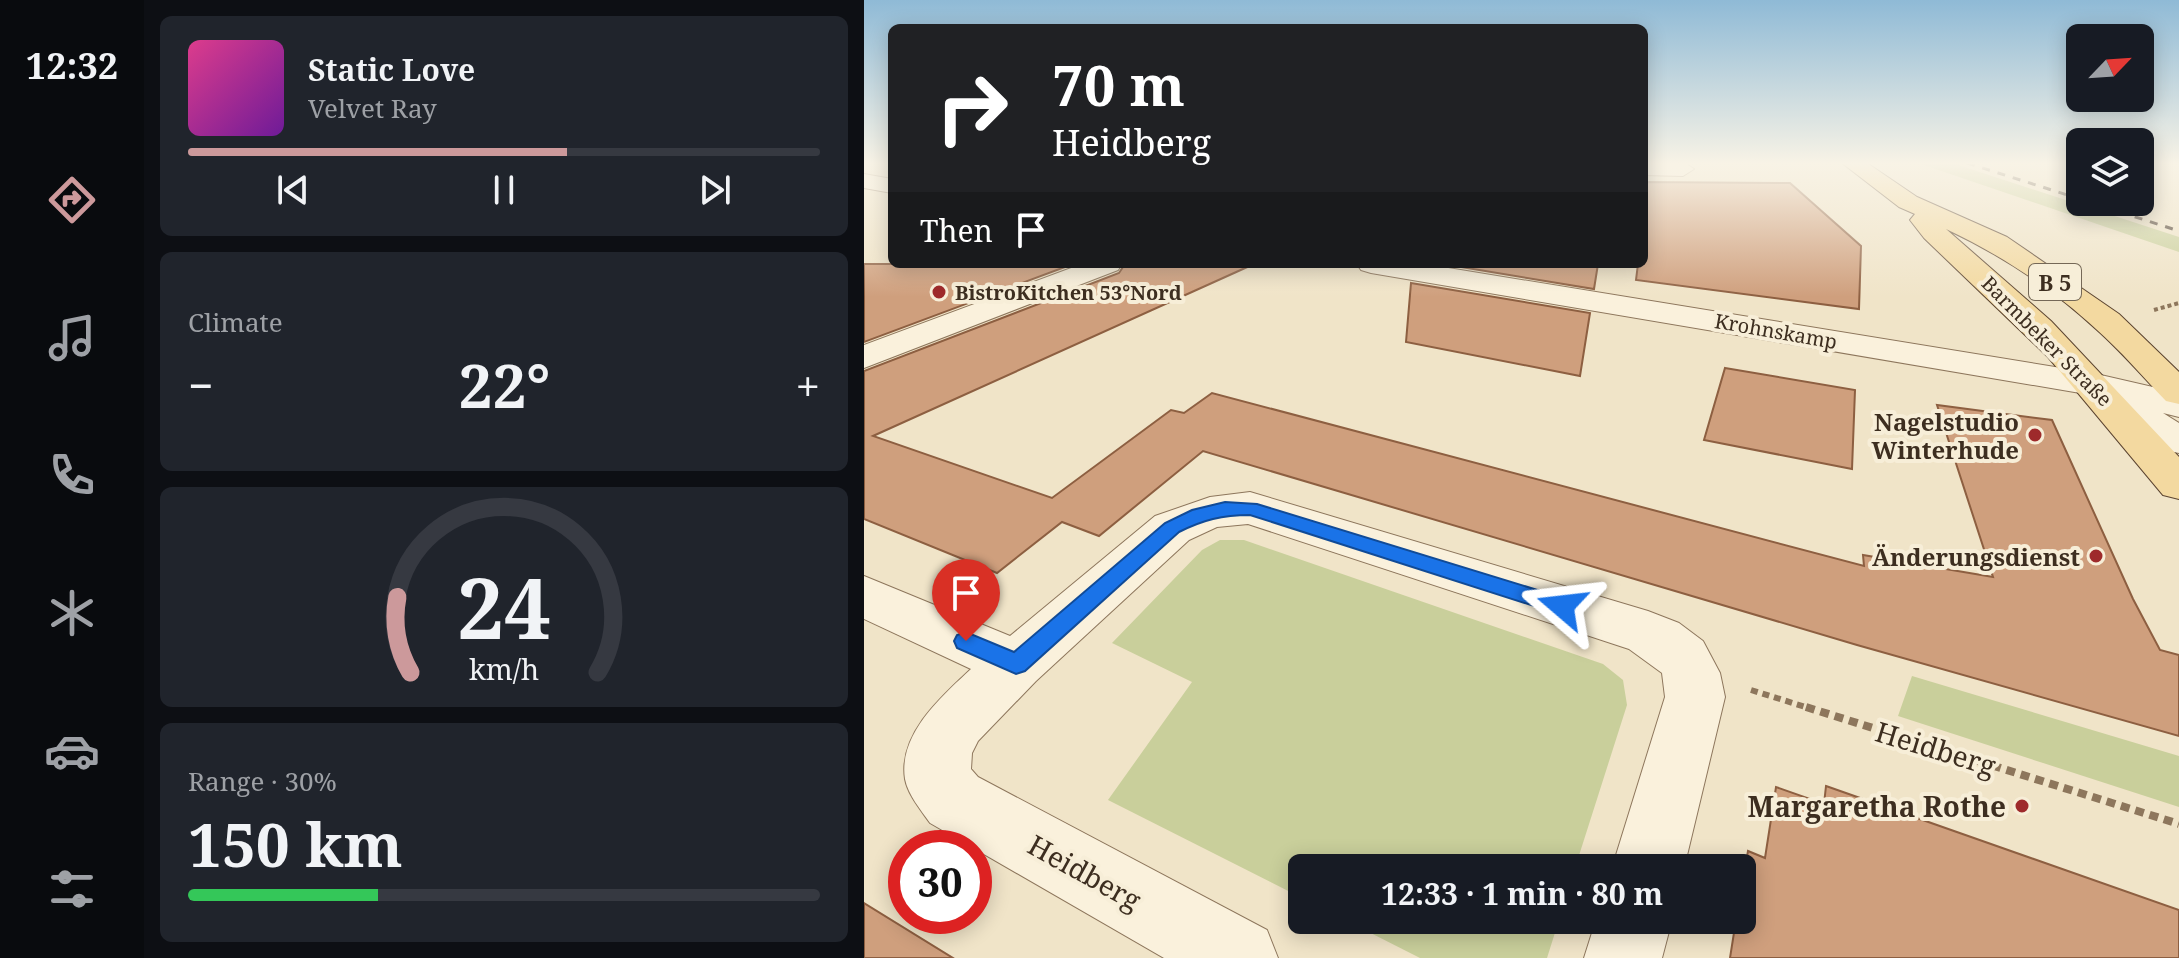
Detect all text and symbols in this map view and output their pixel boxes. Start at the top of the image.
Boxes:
north arrow [2066,24,2154,112]
map controls [2066,24,2154,216]
text: 12:32 [26,41,118,90]
text: 70 m [1052,46,1185,122]
text: Static Love [308,49,475,90]
icon: right [920,56,1024,160]
text: Velvet Ray [308,90,437,126]
text: Heidberg [1052,118,1211,167]
button: layers [2066,128,2154,216]
icon: previous [271,168,315,212]
icon: pause [482,168,526,212]
icon: next [693,168,737,212]
icon: directions [44,172,100,228]
icon: arrive [1009,208,1053,252]
text: Then [920,210,993,251]
road number: B 5 [2029,264,2081,300]
street label: Barmbeker Straße [1976,270,2118,412]
place label: BistroKitchen 53°Nord [955,279,1182,306]
marker: BistroKitchen 53°Nord [930,283,948,301]
text: Climate [188,304,283,340]
street label: Krohnskamp [1713,307,1839,355]
icon: music [44,310,100,366]
text: 22° [459,344,550,426]
text: − [188,355,213,415]
text: + [795,355,820,415]
place label: Nagelstudio Winterhude [1872,405,2019,466]
marker: Nagelstudio Winterhude [2026,426,2044,444]
icon: phone [44,447,100,503]
place label: Änderungsdienst [1872,540,2080,573]
marker: Änderungsdienst [2087,547,2105,565]
text: 24 [457,549,551,662]
pin [932,559,1000,641]
position arrow [1520,564,1604,648]
icon: arrive [944,571,988,615]
icon: climate [44,585,100,641]
text: km/h [469,649,539,688]
street label: Heidberg [1871,712,2001,784]
icon: car [44,723,100,779]
text: Range · 30% [188,763,337,799]
place label: Margaretha Rothe [1748,787,2006,825]
marker: Margaretha Rothe [2013,797,2031,815]
text: 150 km [188,803,403,885]
street label: Heidberg [1022,825,1148,919]
speed limit sign: 30 [888,830,992,934]
icon: filters [44,861,100,917]
text: 12:33 · 1 min · 80 m [1381,873,1663,914]

